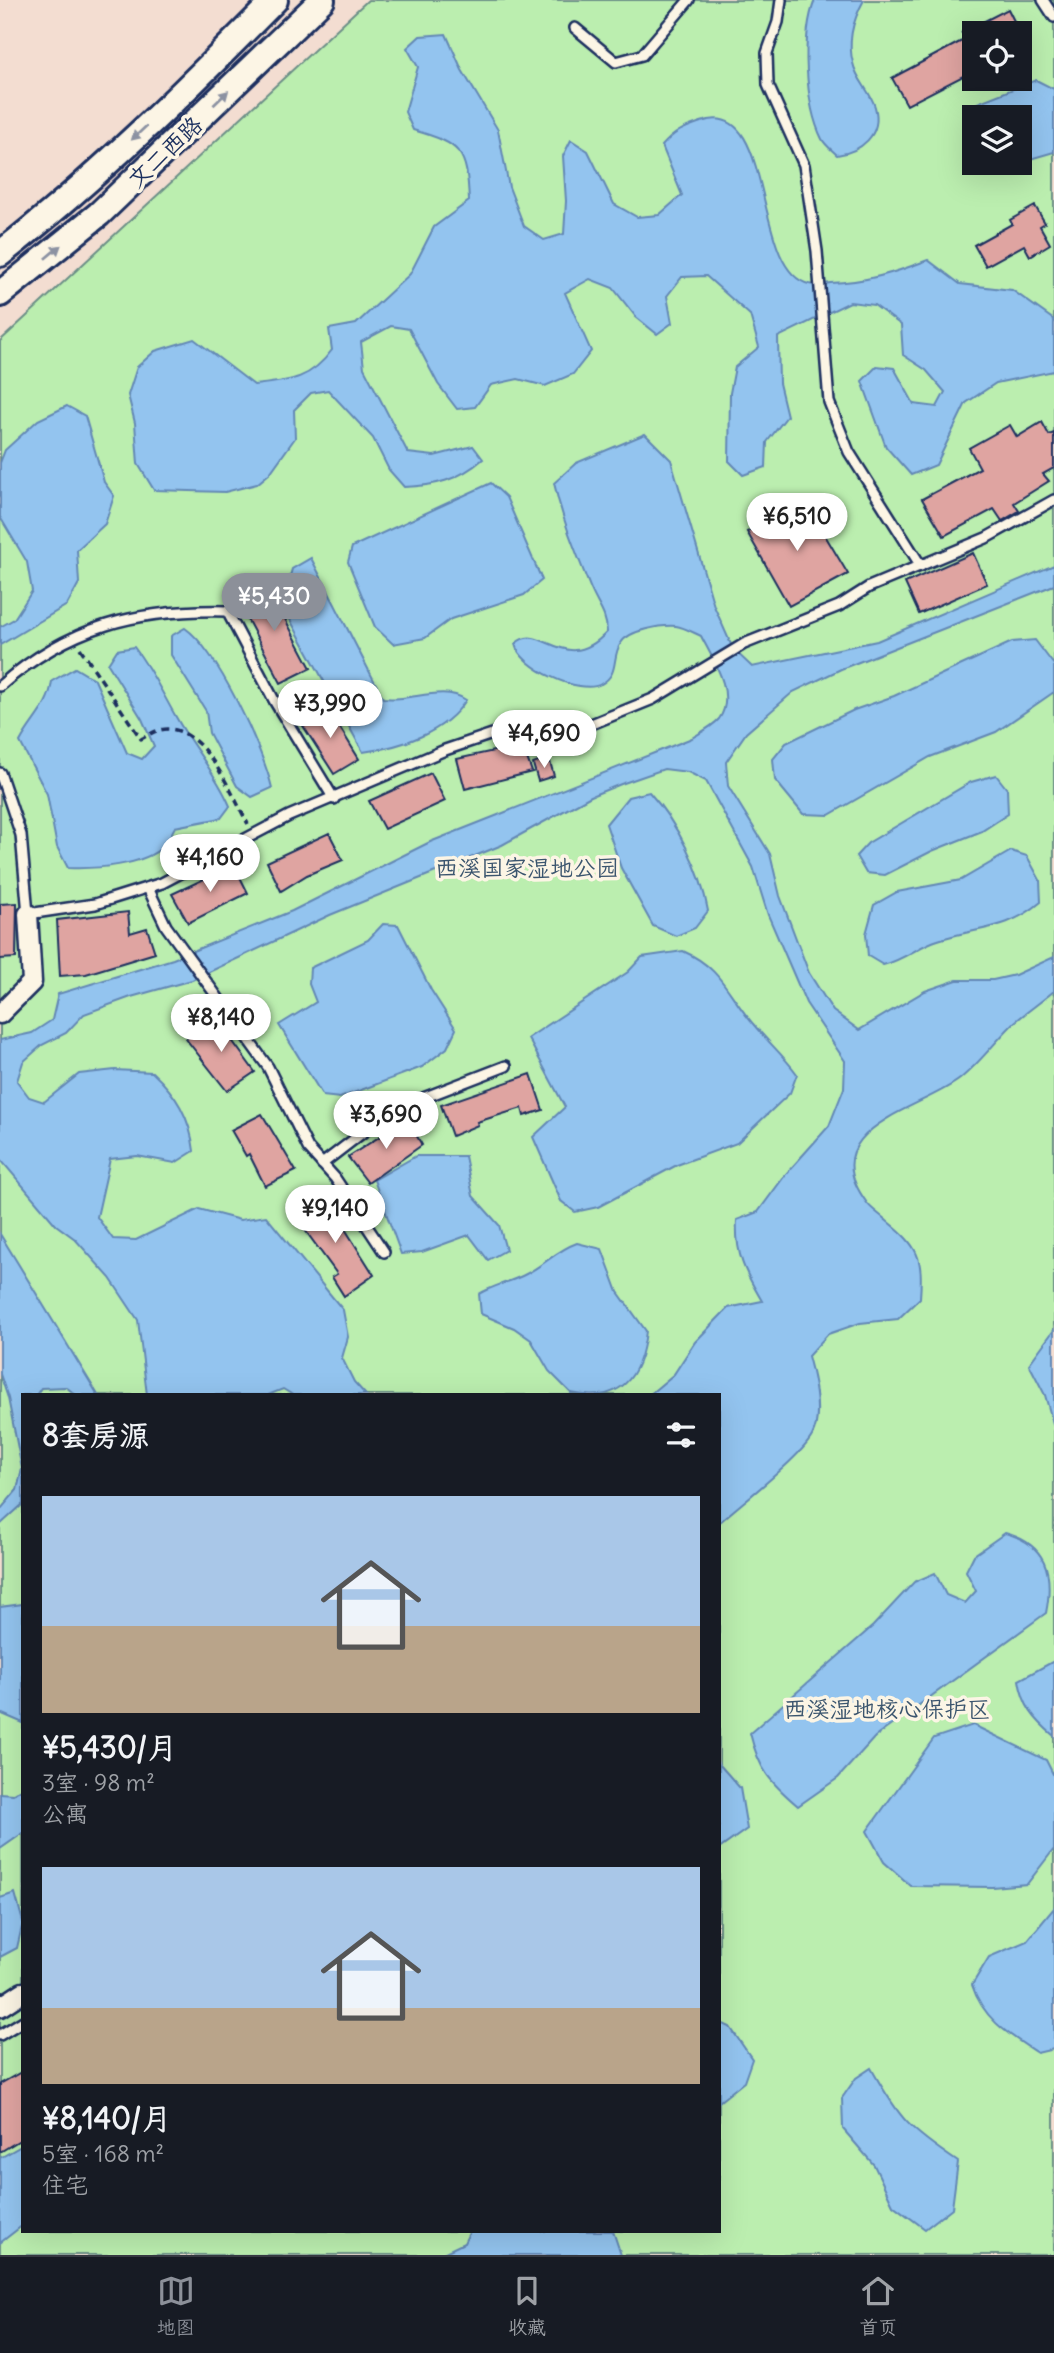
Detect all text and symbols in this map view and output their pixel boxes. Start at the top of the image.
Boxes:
map controls [962,21,1032,175]
button: locate [962,21,1032,91]
one-way arrow [212,91,229,107]
button: layers [962,105,1032,175]
street label: 文二西路 [121,110,208,194]
one-way arrow [131,125,148,141]
one-way arrow [45,245,62,260]
pin: ¥6,510 [740,494,854,553]
text: ¥6,510 [762,501,832,530]
pin: ¥5,430 [217,574,331,633]
text: ¥5,430 [238,581,310,610]
pin: ¥3,990 [273,680,387,740]
text: ¥3,990 [294,688,366,717]
pin: ¥4,690 [487,710,601,770]
text: ¥4,690 [507,718,581,747]
pin: ¥4,160 [153,834,267,894]
text: ¥4,160 [176,842,244,871]
park label: 西溪国家湿地公园 [435,853,619,882]
pin: ¥8,140 [164,995,278,1054]
text: ¥8,140 [187,1002,255,1031]
pin: ¥3,690 [329,1092,443,1151]
text: ¥3,690 [350,1099,422,1128]
pin: ¥9,140 [278,1186,392,1245]
text: ¥9,140 [301,1193,369,1222]
text: 8套房源 [42,1416,149,1454]
icon: filters [662,1416,700,1454]
icon: home [308,1542,434,1668]
park label: 西溪湿地核心保护区 [784,1694,991,1723]
text: ¥5,430/月 [42,1728,177,1766]
text: 3室 · 98 m² [42,1768,155,1797]
text: 公寓 [42,1799,88,1828]
icon: home [308,1913,434,2039]
text: ¥8,140/月 [42,2099,171,2137]
text: 5室 · 168 m² [42,2139,164,2168]
text: 住宅 [42,2170,88,2199]
tab: 地图 [157,2272,195,2339]
tab: 收藏 [508,2272,546,2339]
tab: 首页 [859,2272,897,2339]

